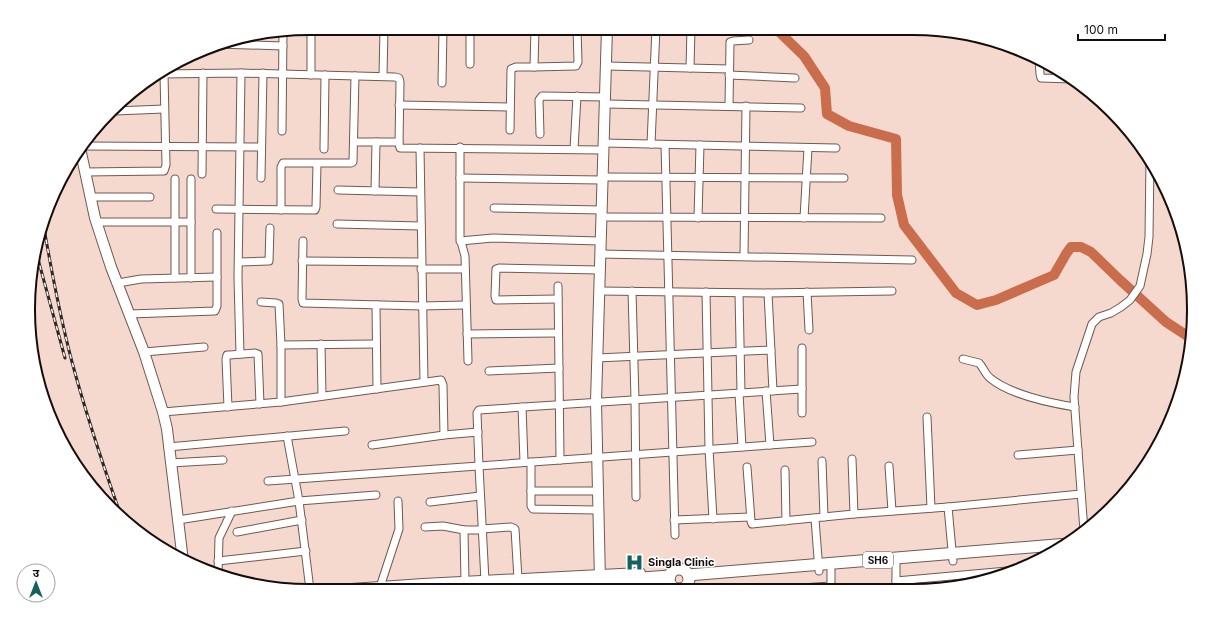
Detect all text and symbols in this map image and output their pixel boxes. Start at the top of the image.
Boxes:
scale bar [1078,16,1165,42]
text: 100 m [1084,22,1118,37]
hospital icon: Singla Clinic [625,552,645,572]
road number: SH6 [863,552,893,568]
place label: Singla Clinic [648,555,715,569]
north arrow [16,563,56,603]
text: उ [33,566,40,580]

